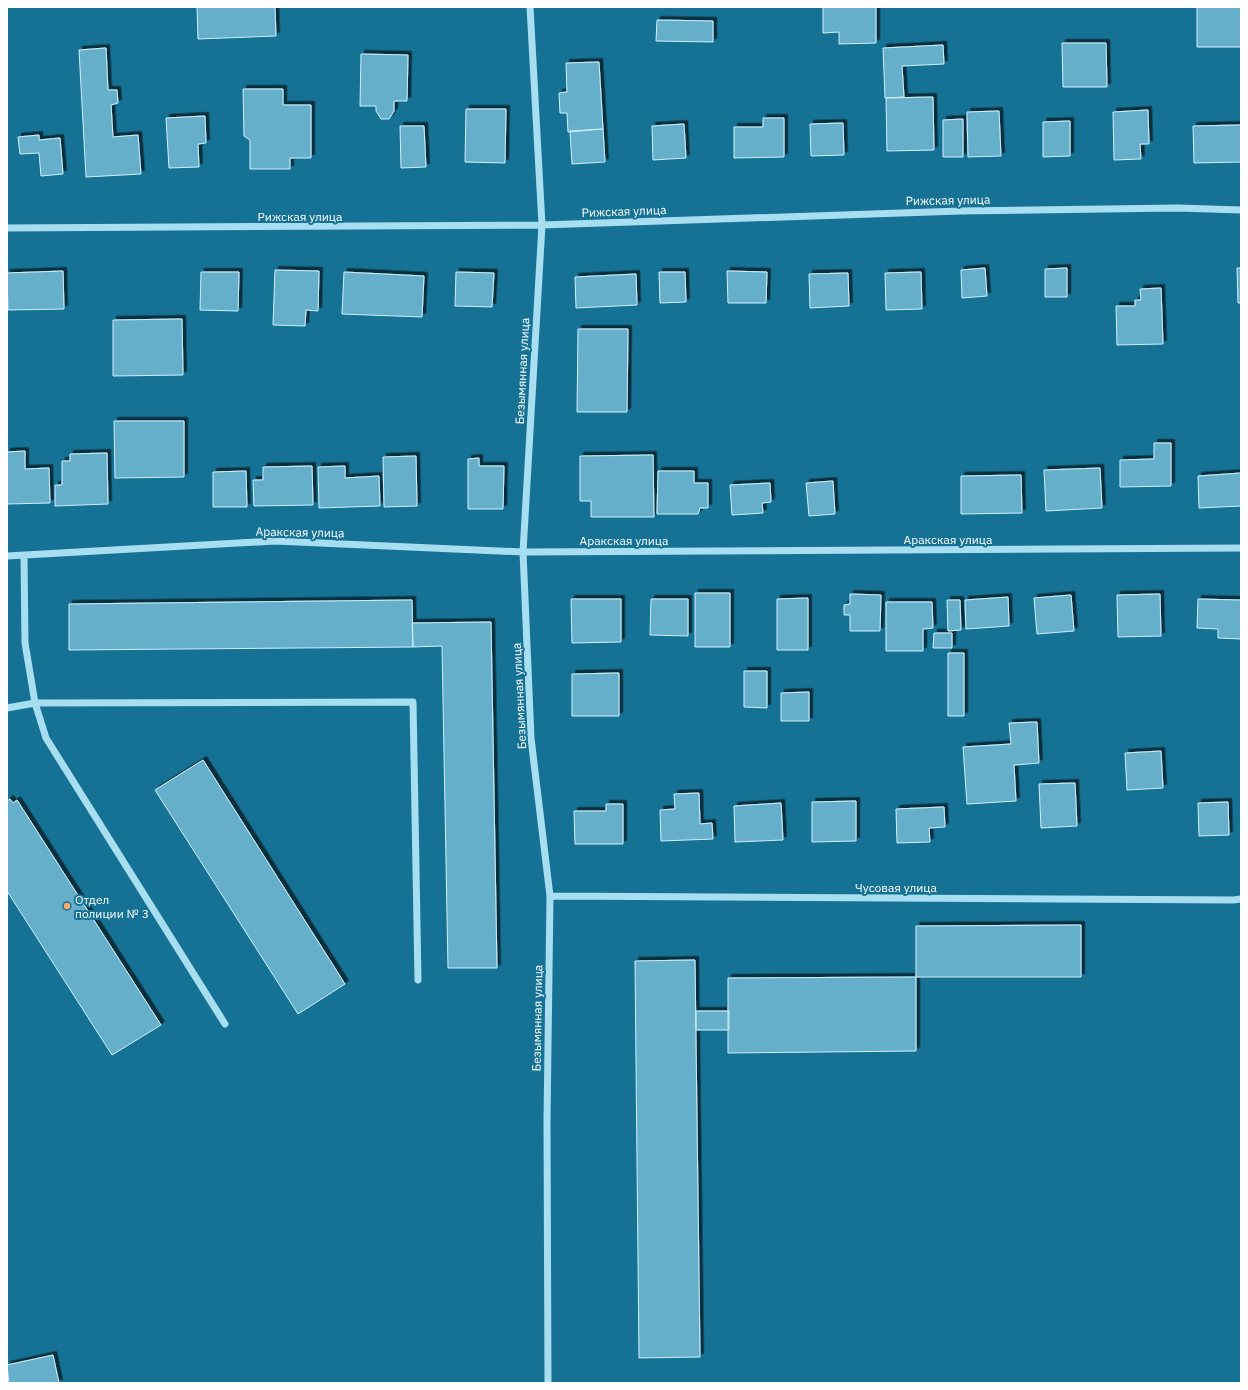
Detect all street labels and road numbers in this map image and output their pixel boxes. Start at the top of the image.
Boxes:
street label: Рижская улица [905,192,991,208]
street label: Рижская улица [581,202,667,220]
street label: Рижская улица [258,209,343,224]
street label: Безымянная улица [512,317,532,425]
street label: Аракская улица [255,524,345,540]
street label: Аракская улица [904,532,993,547]
street label: Аракская улица [580,533,669,548]
street label: Безымянная улица [509,642,529,750]
street label: Чусовая улица [855,880,937,895]
street label: Безымянная улица [529,964,545,1071]

